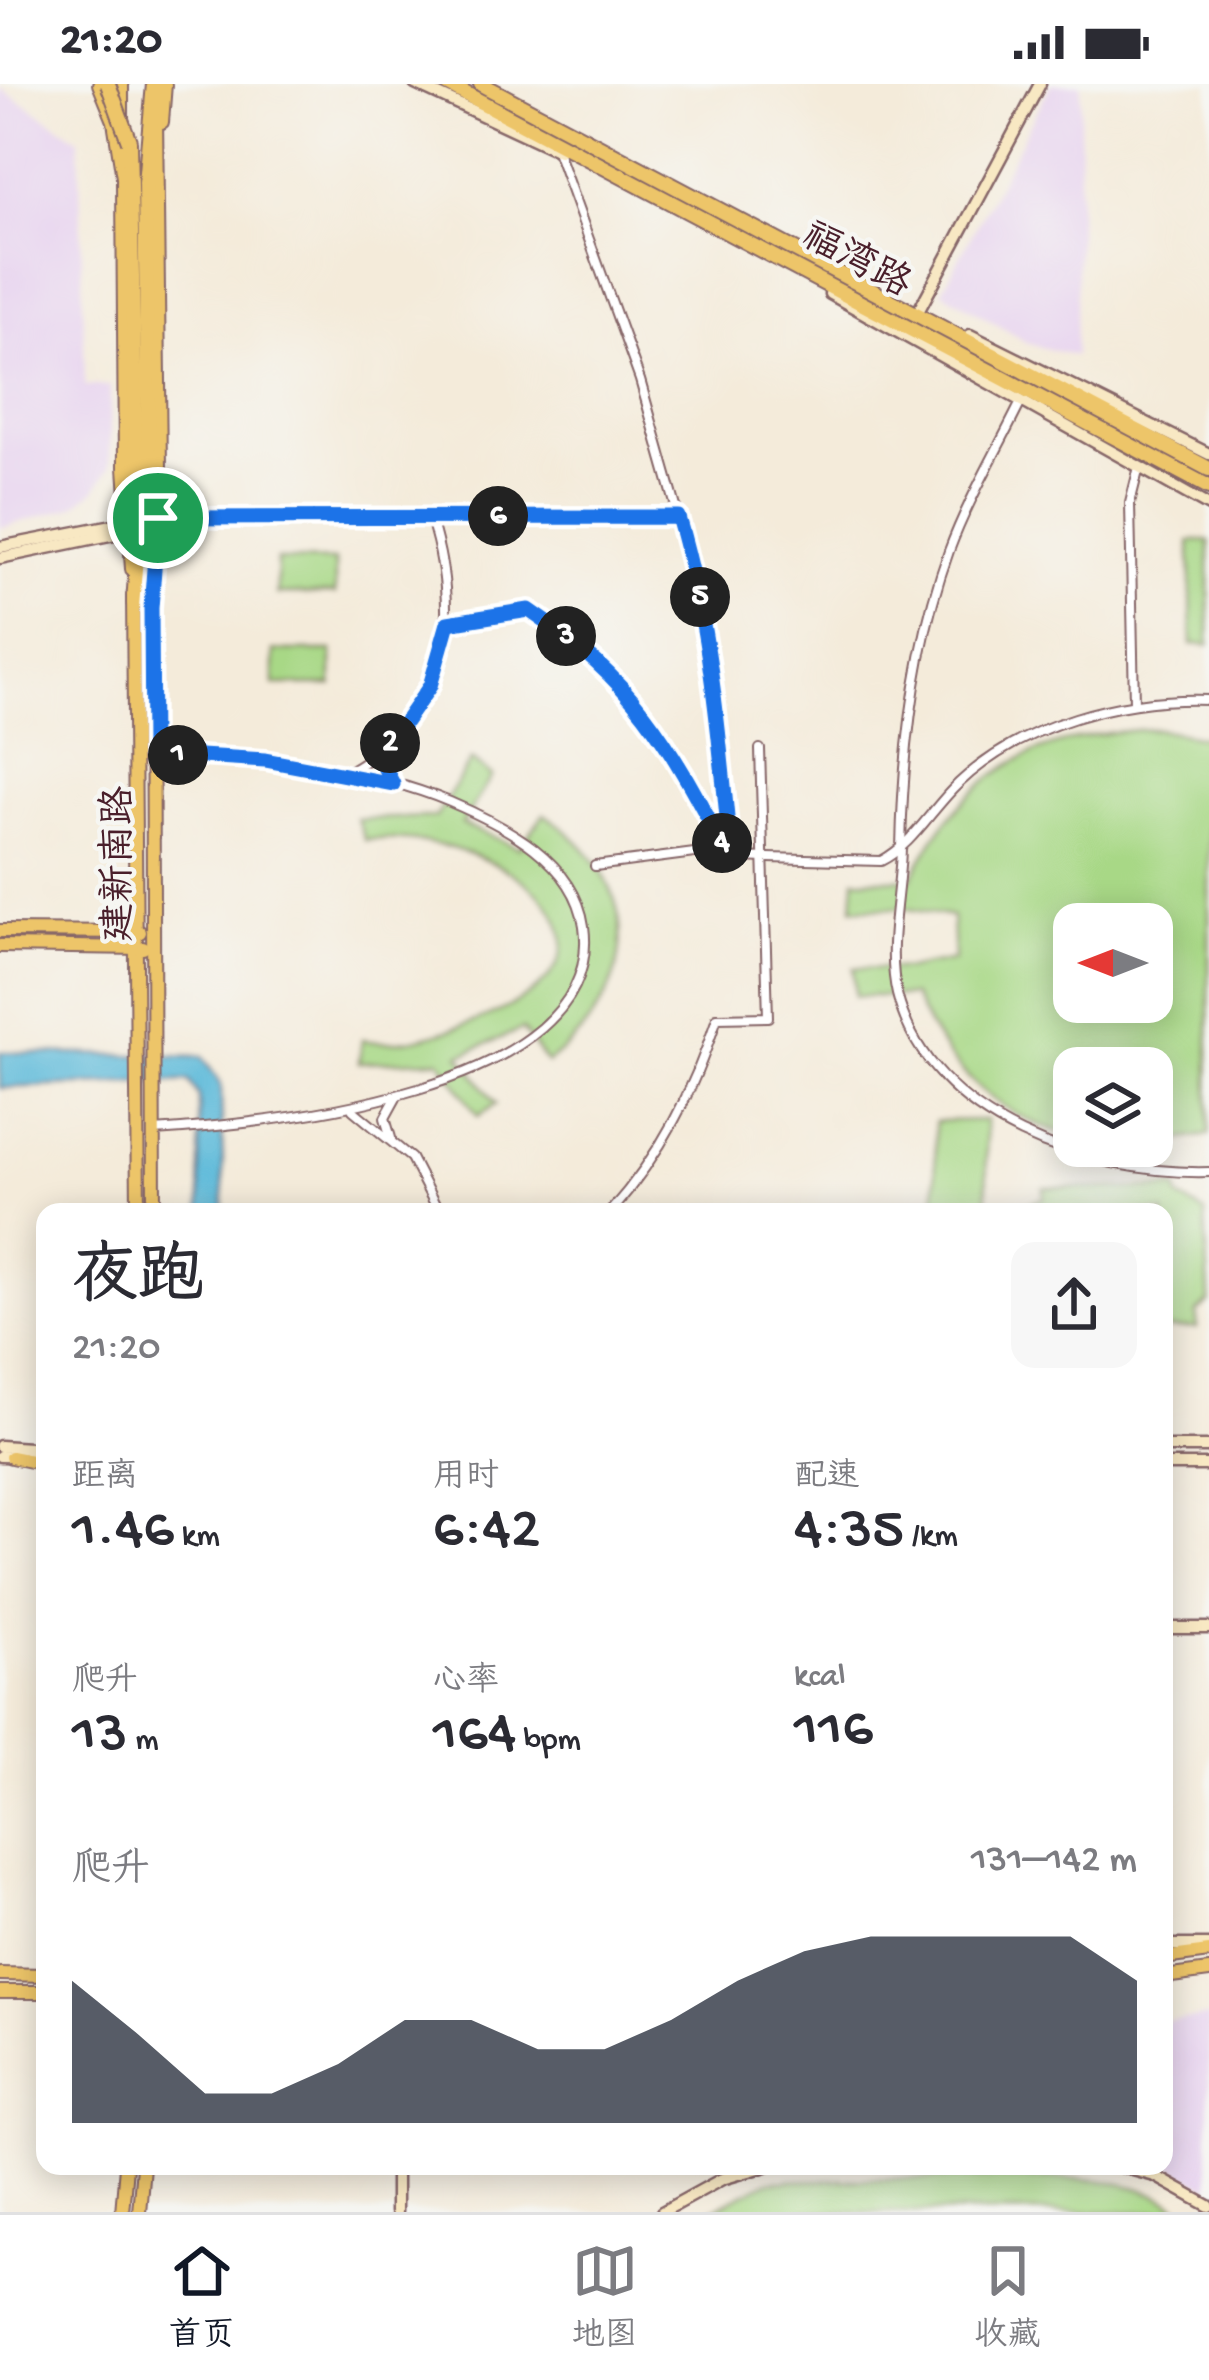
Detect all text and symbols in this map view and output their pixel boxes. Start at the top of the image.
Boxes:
text: 21:20 [60,16,162,69]
street label: 福湾路 [793,213,919,311]
pin [107,467,209,569]
icon: arrive [125,485,191,551]
pin: 6 [468,486,528,546]
text: 6 [490,497,506,535]
pin: 5 [670,567,730,627]
text: 5 [691,578,709,616]
pin: 3 [536,606,596,666]
text: 3 [557,617,575,655]
pin: 2 [360,713,420,773]
text: 2 [382,724,398,762]
pin: 1 [148,725,208,785]
text: 1 [171,736,185,774]
street label: 建新南路 [96,786,145,942]
pin: 4 [692,813,752,873]
text: 4 [714,824,730,862]
north arrow [1053,903,1173,1023]
map controls [1053,903,1173,1167]
button: layers [1053,1047,1173,1167]
button: share [1011,1242,1137,1368]
text: 夜跑 [72,1243,204,1321]
text: 21:20 [72,1327,160,1373]
text: 距离 [72,1460,138,1498]
text: 用时 [433,1460,499,1498]
text: 配速 [794,1460,860,1498]
text: 1.46 [72,1498,174,1568]
text: 6:42 [433,1498,540,1568]
text: 4:35 [794,1498,904,1568]
text: km [174,1519,220,1557]
text: /km [904,1519,958,1557]
text: kcal [794,1659,846,1697]
text: 爬升 [72,1664,138,1702]
text: 心率 [433,1664,499,1702]
text: 116 [794,1697,873,1767]
text: 13 [72,1702,127,1772]
text: 164 [433,1702,516,1772]
text: m [127,1723,159,1761]
text: bpm [516,1723,581,1761]
text: 131–142 m [971,1839,1137,1885]
text: 爬升 [72,1849,150,1895]
tab: 首页 [169,2238,235,2357]
tab: 地图 [572,2238,638,2357]
tab: 收藏 [975,2238,1041,2357]

